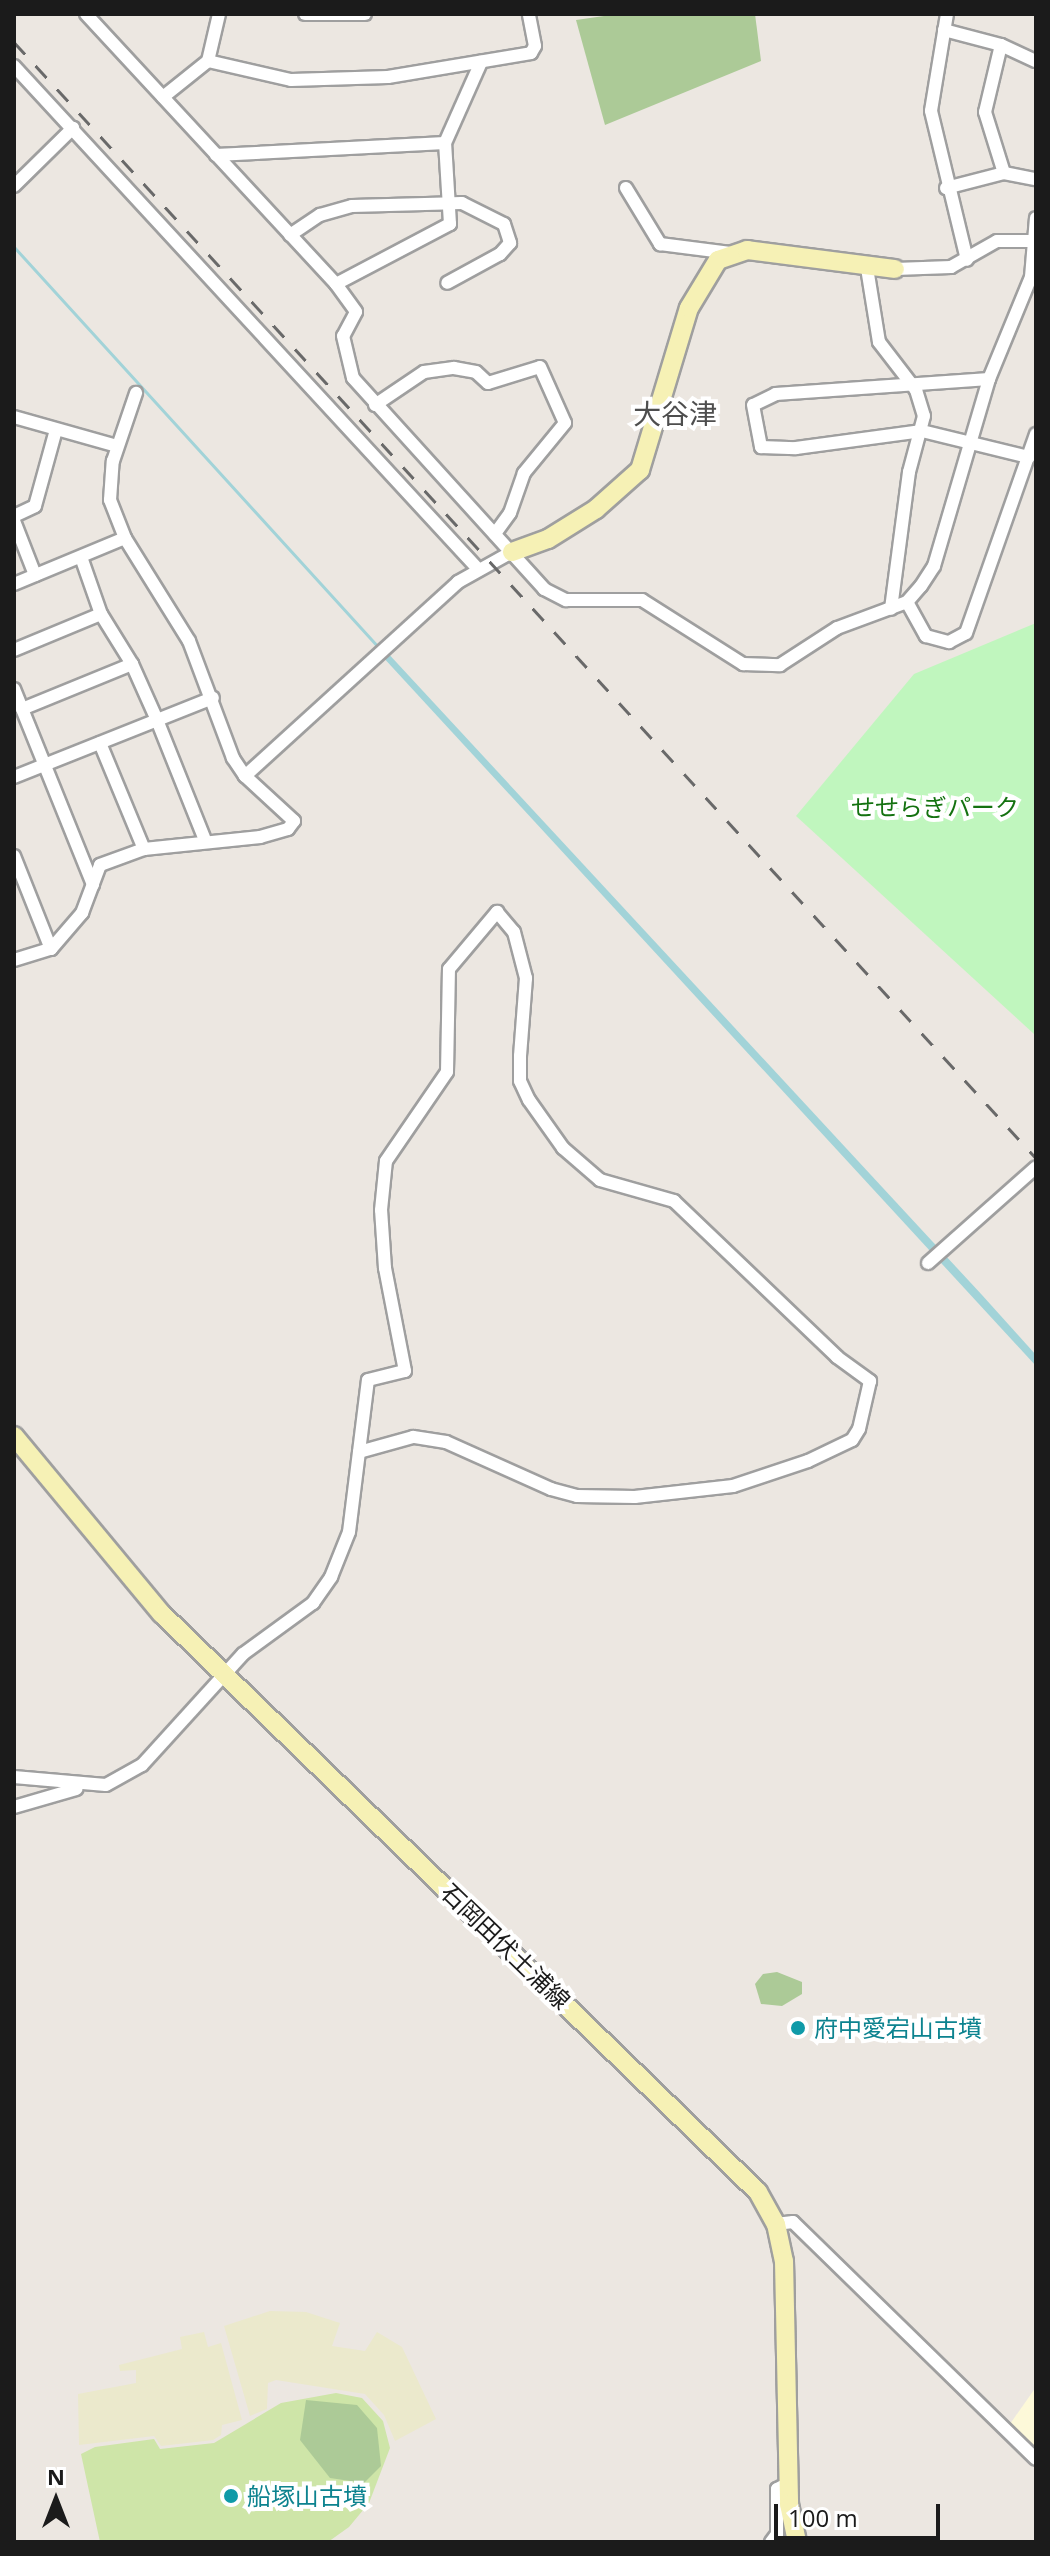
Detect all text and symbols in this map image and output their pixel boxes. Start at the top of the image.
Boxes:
district label: 大谷津 [633,396,717,430]
park label: せせらぎパーク [851,793,1019,821]
street label: 石岡田伏土浦線 [436,1877,576,2015]
place label: 府中愛宕山古墳 [814,2014,982,2042]
marker: 府中愛宕山古墳 [789,2019,807,2037]
north arrow [16,2460,96,2540]
text: N [47,2461,65,2491]
place label: 船塚山古墳 [247,2482,367,2510]
marker: 船塚山古墳 [222,2487,240,2505]
scale bar [778,2488,944,2538]
text: 100 m [788,2501,858,2534]

